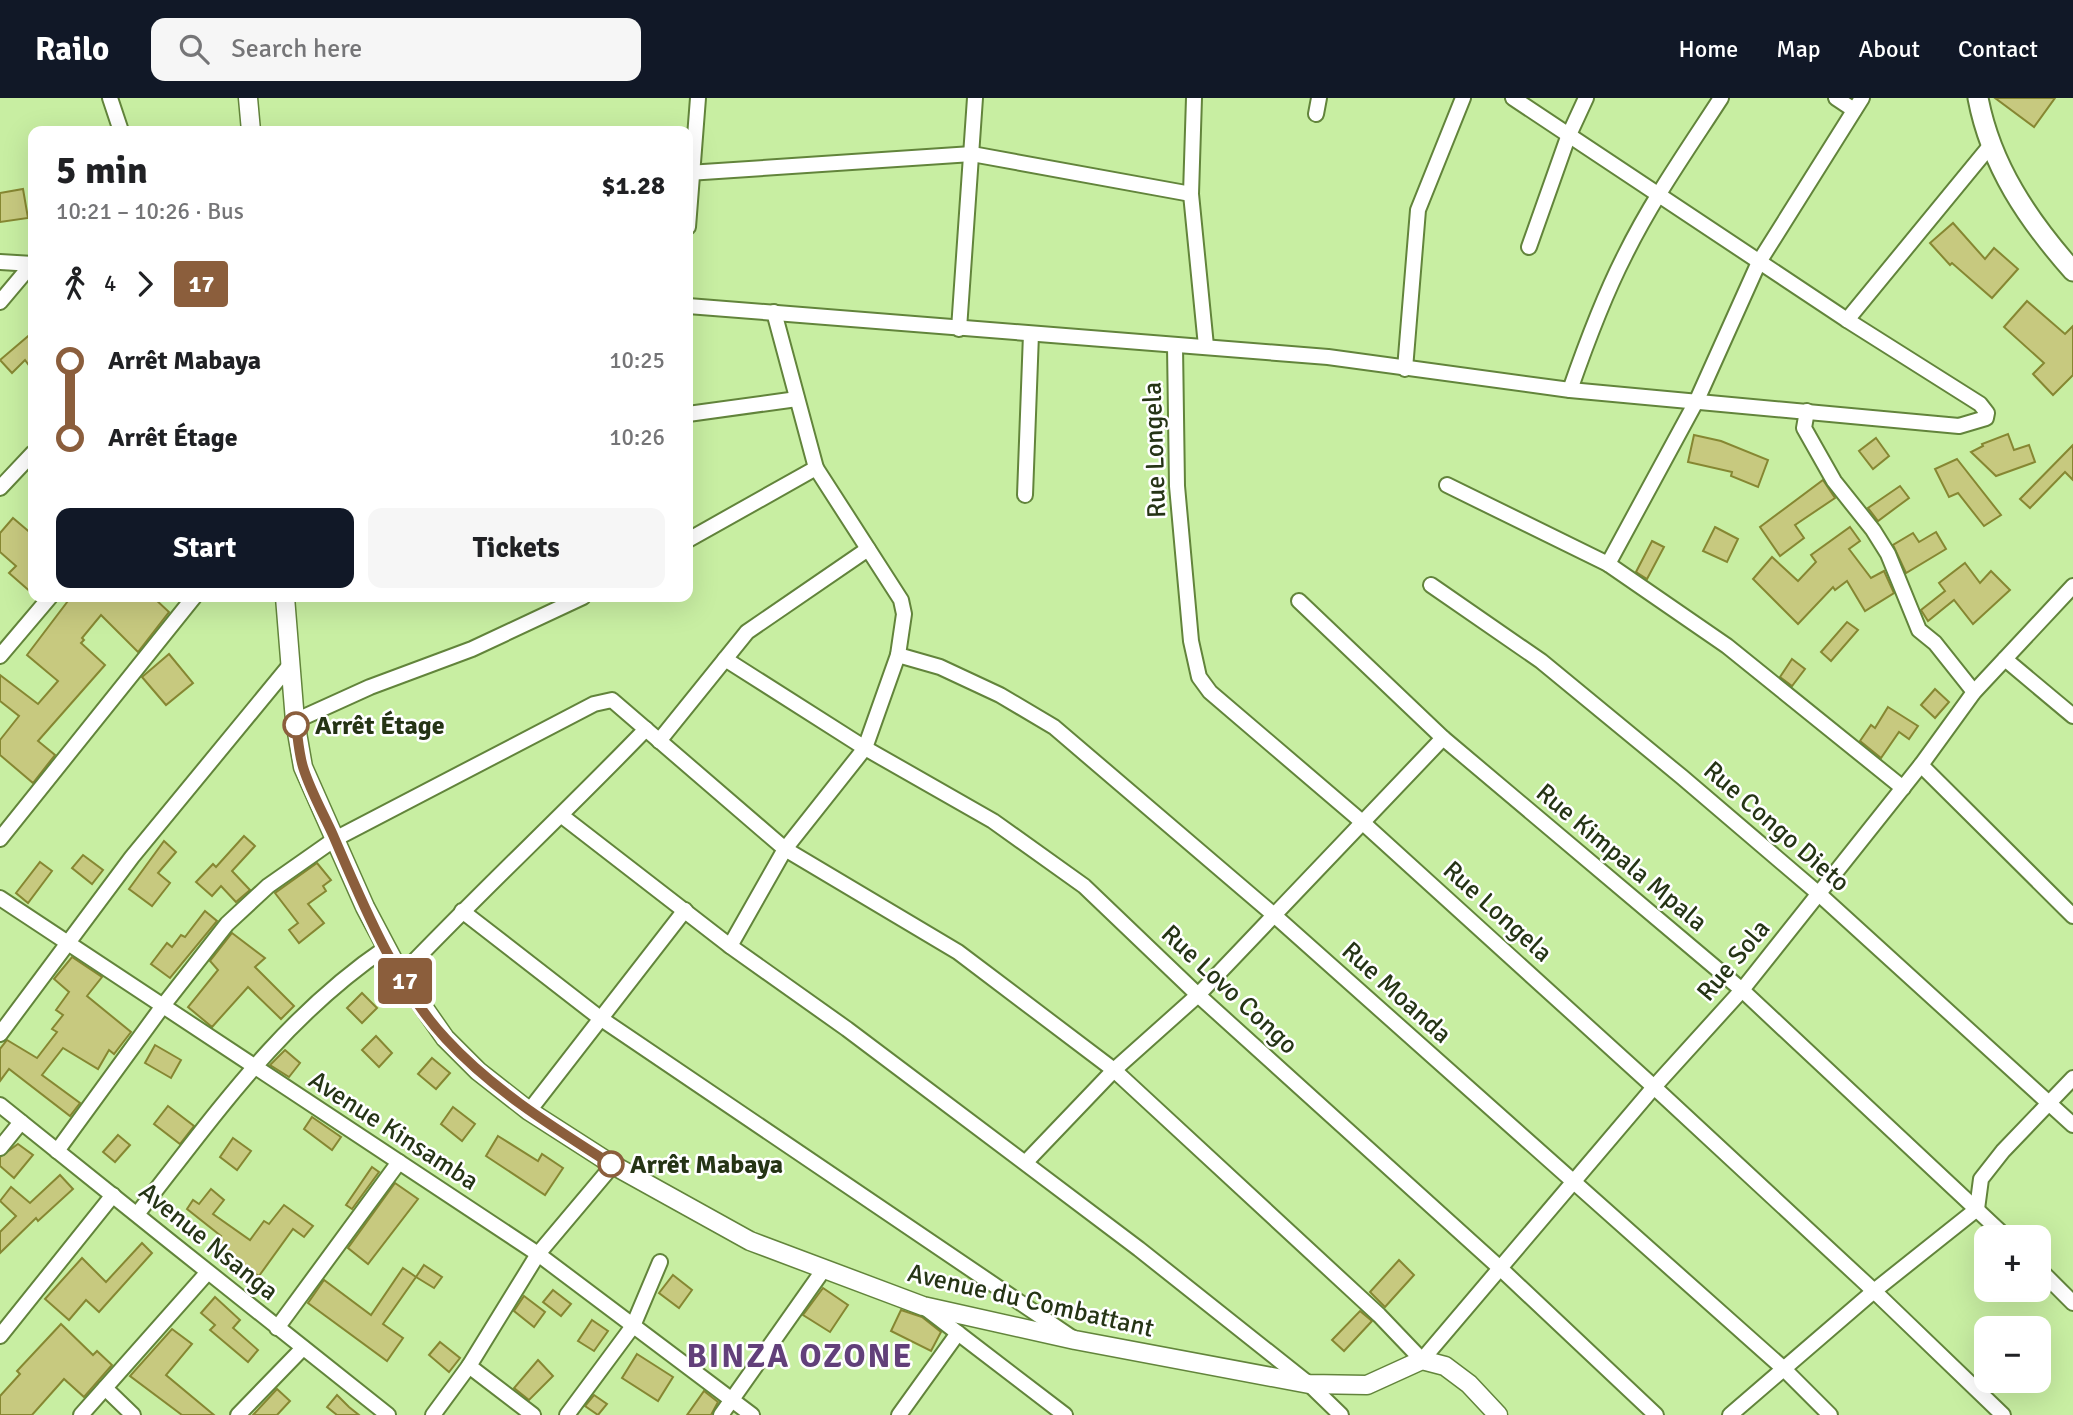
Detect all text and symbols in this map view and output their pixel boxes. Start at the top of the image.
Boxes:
search box [151,18,641,81]
text: Railo [35,29,109,70]
icon: search [175,30,213,68]
text: Search here [231,33,362,65]
text: Home [1678,34,1738,64]
text: Map [1776,34,1821,64]
text: About [1859,34,1920,64]
text: Contact [1958,34,2038,64]
text: 5 min [56,147,148,194]
text: $1.28 [601,170,665,202]
text: 10:21 – 10:26 · Bus [56,197,244,226]
icon: walk [56,265,94,303]
icon: forward [126,265,164,303]
text: 4 [104,269,116,298]
text: 17 [188,269,214,299]
text: Arrêt Mabaya [108,345,261,377]
text: 10:25 [609,346,665,375]
street label: Rue Longela [1137,381,1173,519]
text: Arrêt Étage [108,422,238,454]
text: 10:26 [609,423,665,452]
button: Start [56,508,354,588]
button: Tickets [368,508,665,588]
place label: Arrêt Étage [315,710,445,742]
marker: Arrêt Étage [283,712,309,738]
street label: Rue Congo Dieto [1697,755,1856,899]
street label: Rue Kimpala Mpala [1529,777,1713,939]
street label: Rue Longela [1436,854,1559,969]
street label: Rue Sola [1690,913,1777,1008]
street label: Rue Lovo Congo [1154,918,1304,1061]
street label: Rue Moanda [1335,935,1458,1050]
line badge: 17 [374,958,436,1004]
text: 17 [392,966,418,996]
street label: Avenue Kinsamba [303,1064,484,1198]
place label: Arrêt Mabaya [630,1149,783,1181]
marker: Arrêt Mabaya [598,1151,624,1177]
street label: Avenue Nsanga [132,1176,285,1308]
map controls [1974,1225,2051,1393]
button: + [1974,1225,2051,1302]
street label: Avenue du Combattant [904,1257,1157,1345]
button: − [1974,1316,2051,1393]
district label: BINZA OZONE [687,1336,913,1377]

